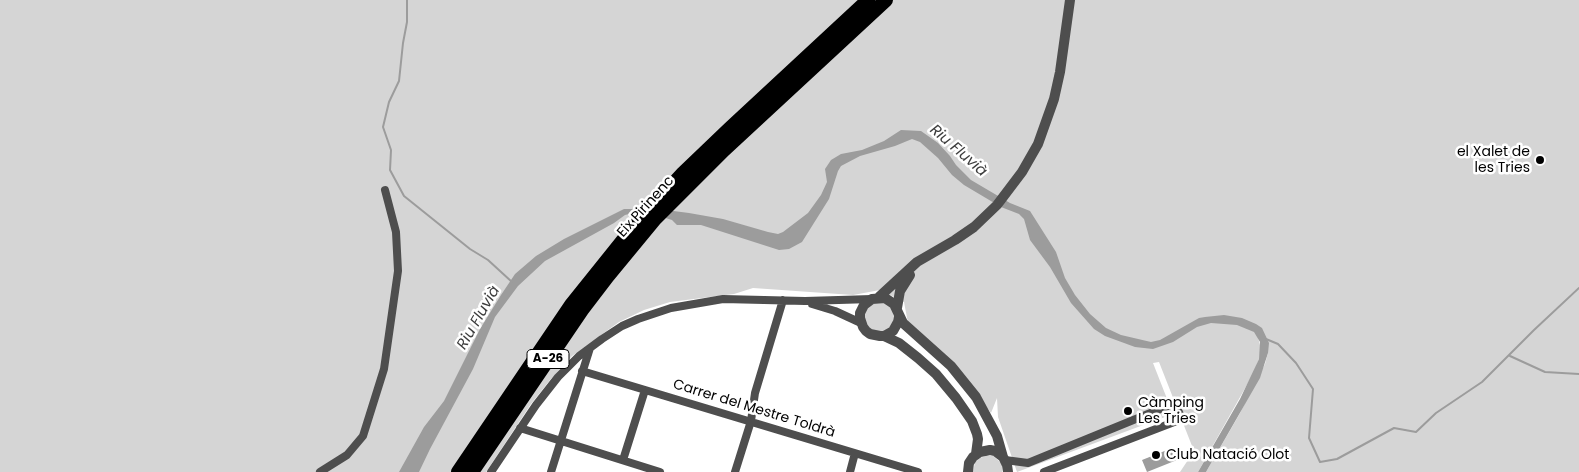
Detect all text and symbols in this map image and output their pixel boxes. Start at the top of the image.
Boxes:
water label: Riu Fluvià [926,121,990,181]
place label: el Xalet de les Tries [1457,144,1530,176]
marker: el Xalet de les Tries [1534,154,1546,166]
street label: Eix Pirinenc [614,173,678,241]
water label: Riu Fluvià [454,283,504,353]
road number: A-26 [527,349,569,368]
street label: Carrer del Mestre Toldrà [671,376,837,442]
place label: Càmping Les Tries [1138,395,1204,428]
marker: Càmping Les Tries [1122,405,1134,417]
place label: Club Natació Olot [1166,447,1289,463]
marker: Club Natació Olot [1150,449,1162,461]

